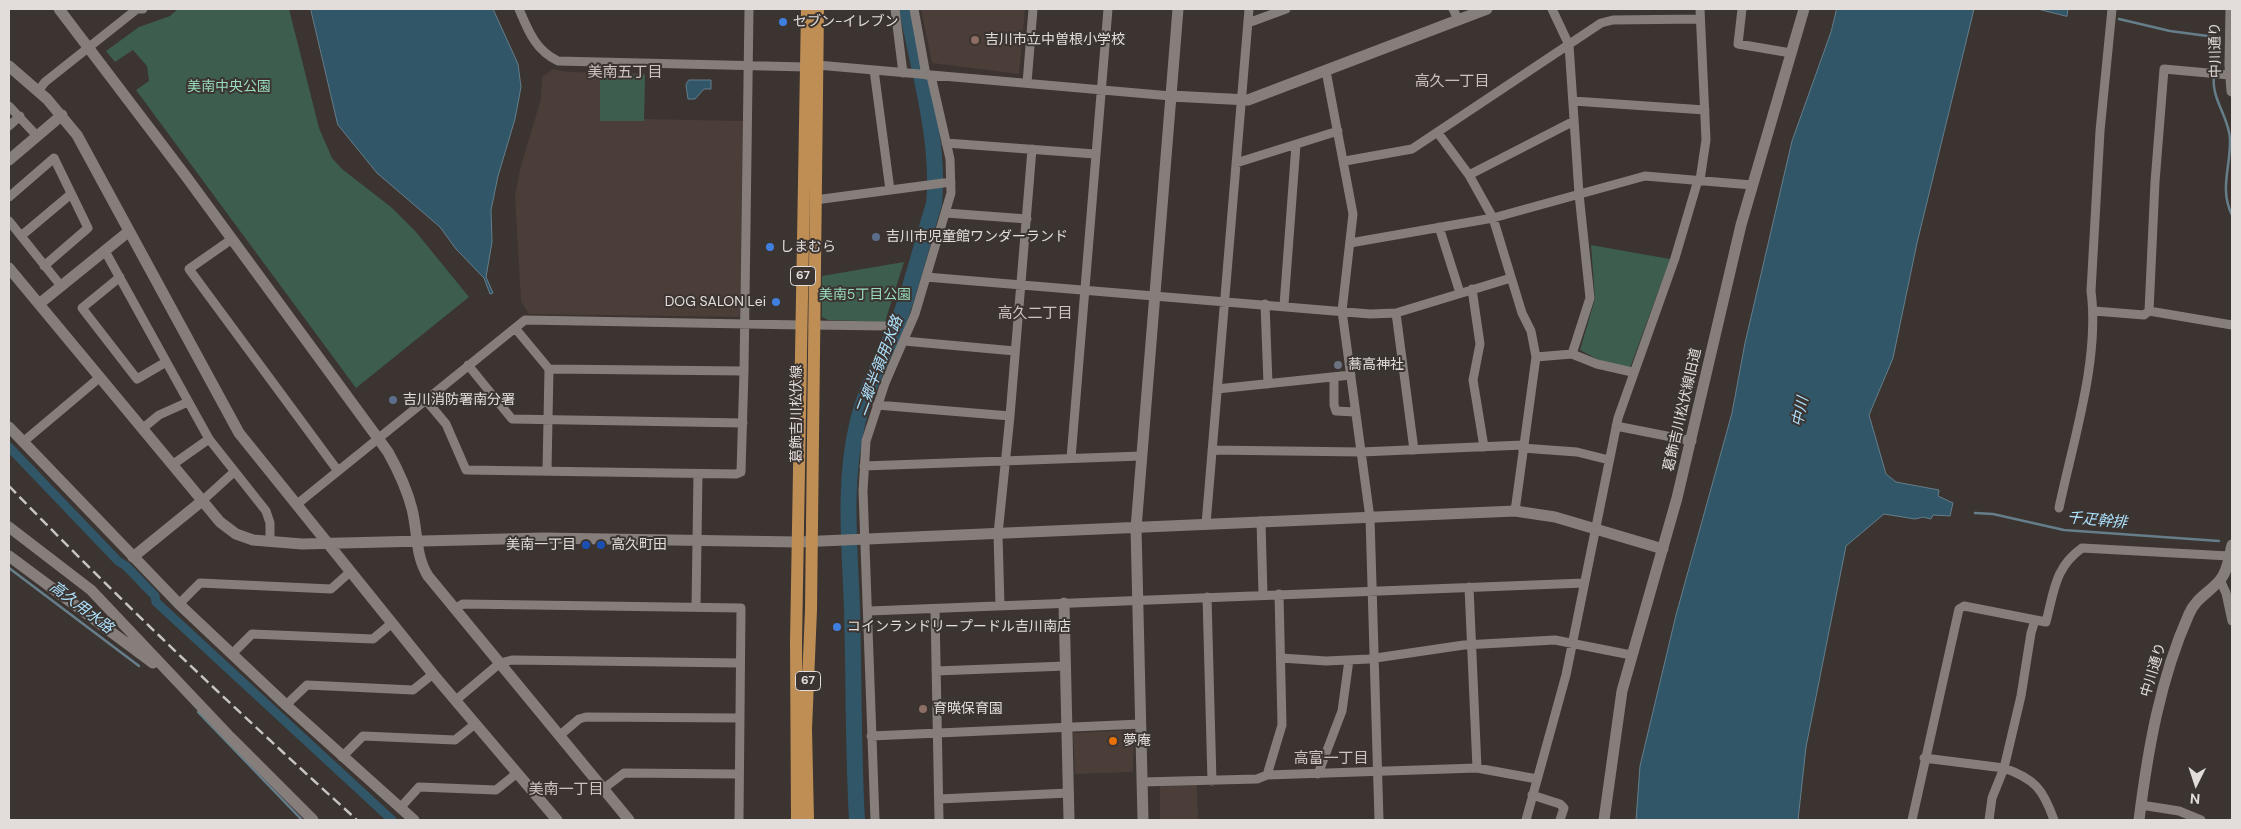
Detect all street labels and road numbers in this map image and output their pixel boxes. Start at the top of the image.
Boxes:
street label: 中川通り [2207,22,2225,78]
road number: 67 [790,266,816,286]
street label: 葛飾吉川松伏線旧道 [1661,347,1705,473]
street label: 葛飾吉川松伏線 [789,365,805,463]
street label: 中川通り [2138,641,2170,699]
road number: 67 [796,671,820,690]

